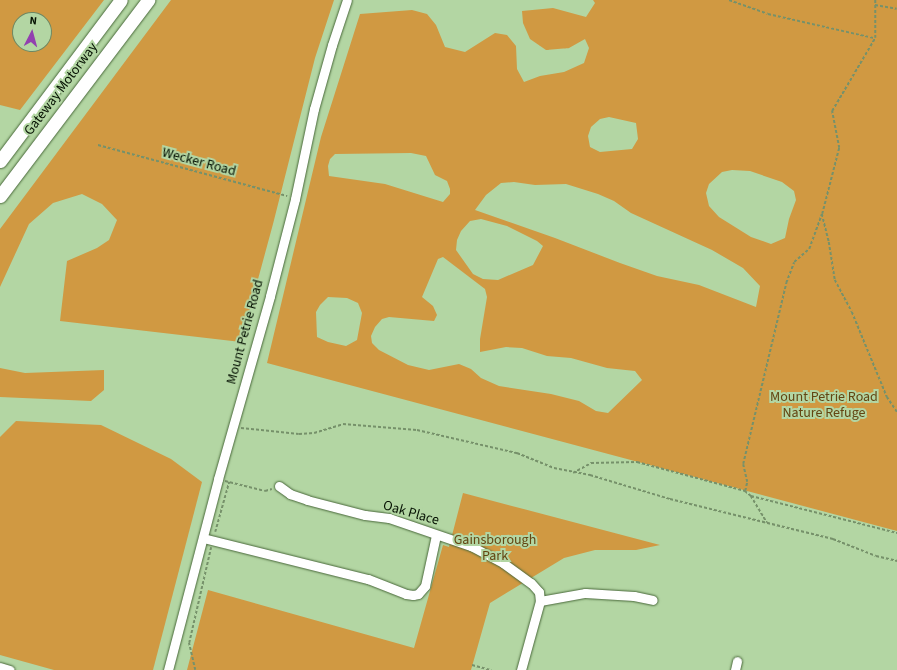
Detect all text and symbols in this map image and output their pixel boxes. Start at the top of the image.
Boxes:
north arrow [12,12,52,52]
text: N [29,13,38,28]
street label: Gateway Motorway [21,39,101,139]
street label: Wecker Road [160,144,238,180]
street label: Mount Petrie Road [223,278,267,386]
park label: Mount Petrie Road Nature Refuge [770,389,878,422]
street label: Oak Place [381,497,441,529]
park label: Gainsborough Park [454,532,536,564]

